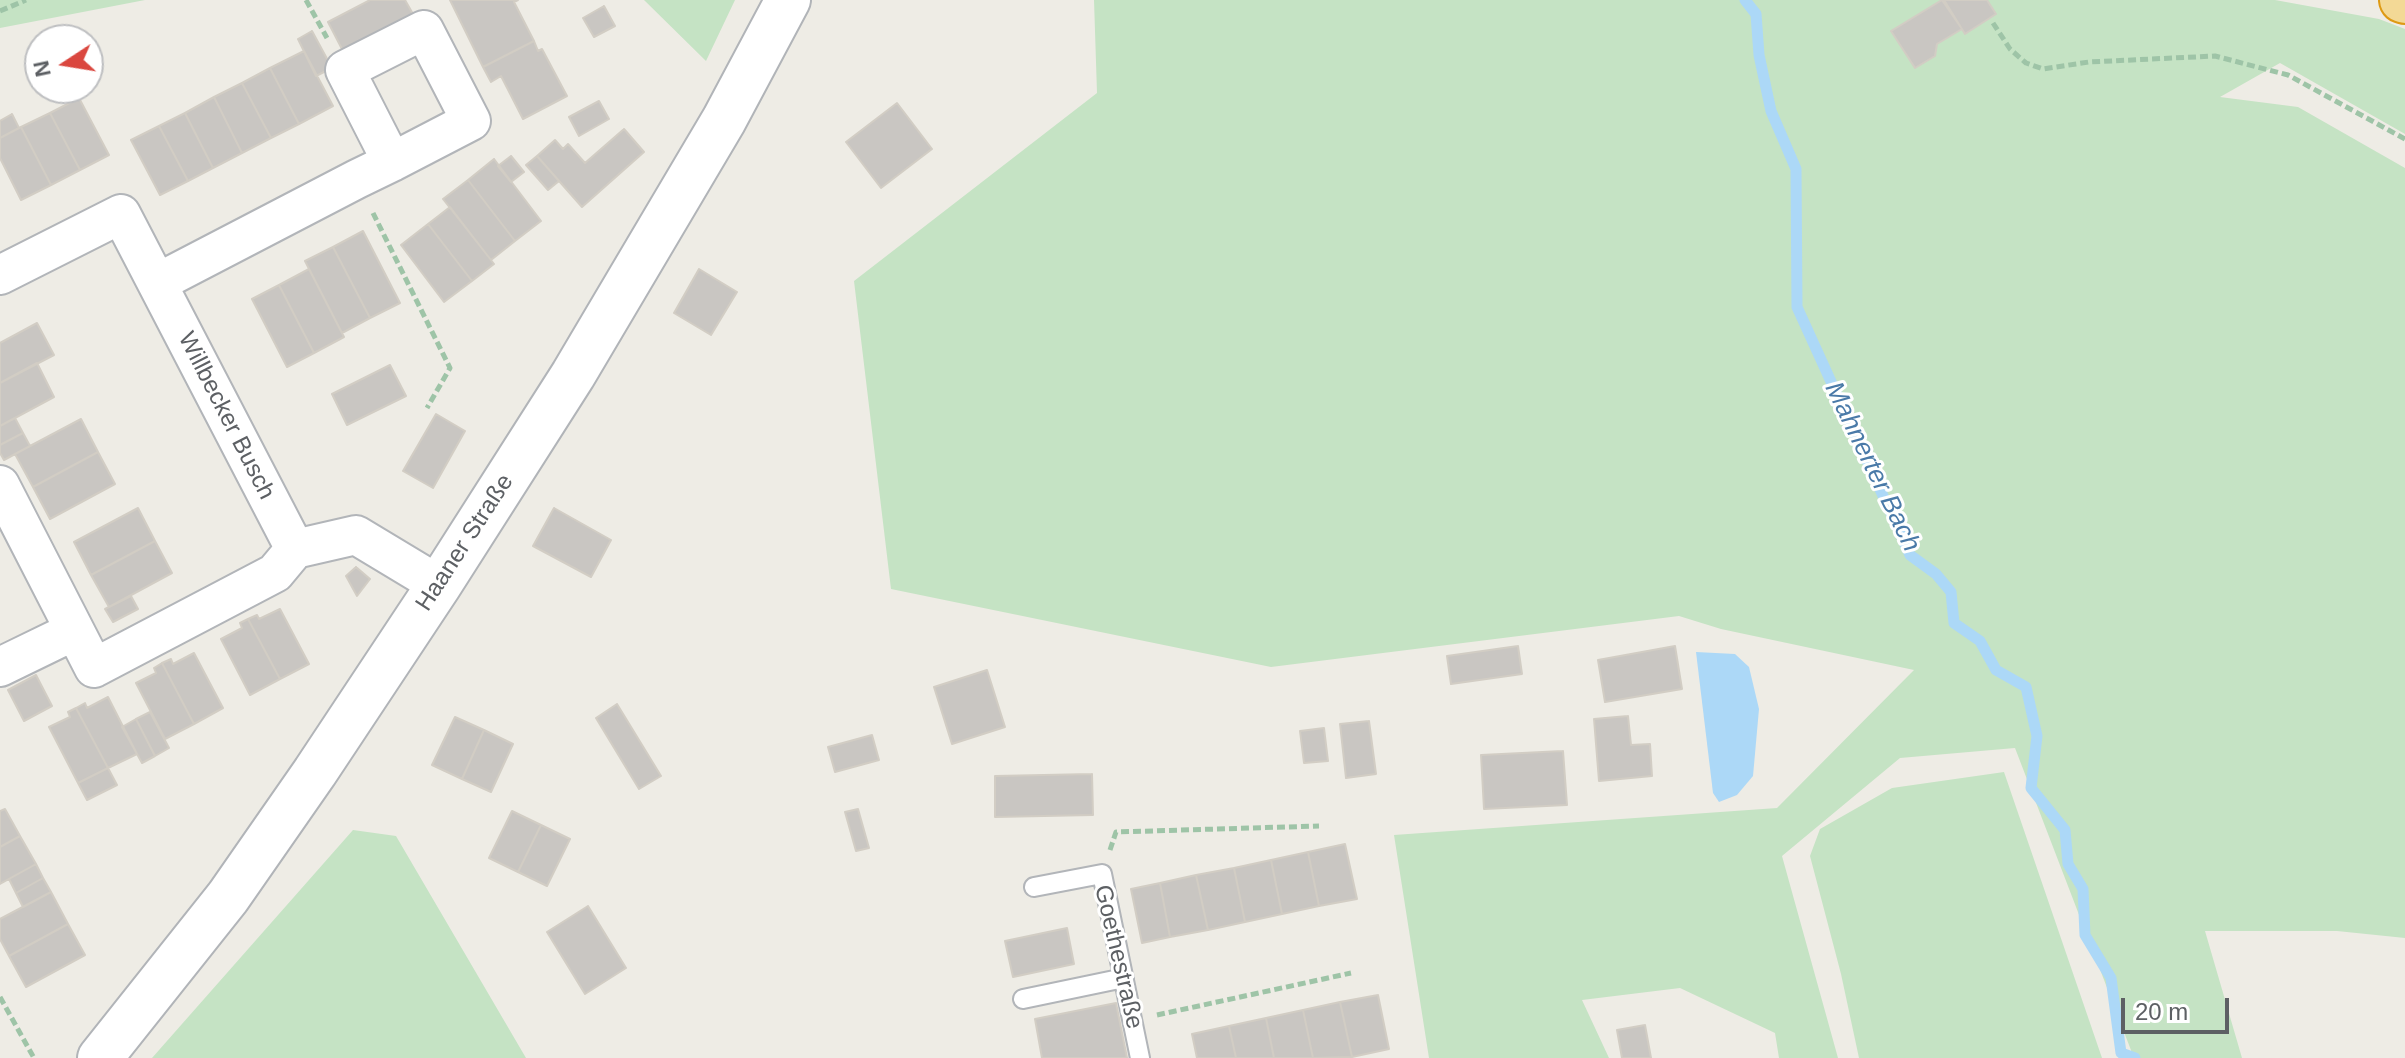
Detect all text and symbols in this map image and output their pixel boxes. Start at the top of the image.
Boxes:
north arrow [24,24,104,104]
text: N [28,58,56,79]
street label: Willbecker Busch [171,327,281,505]
water label: Mahnerter Bach [1817,377,1927,557]
street label: Haaner Straße [410,469,520,617]
street label: Goethestraße [1087,882,1149,1032]
scale bar [2125,982,2233,1032]
text: 20 m [2135,998,2188,1025]

